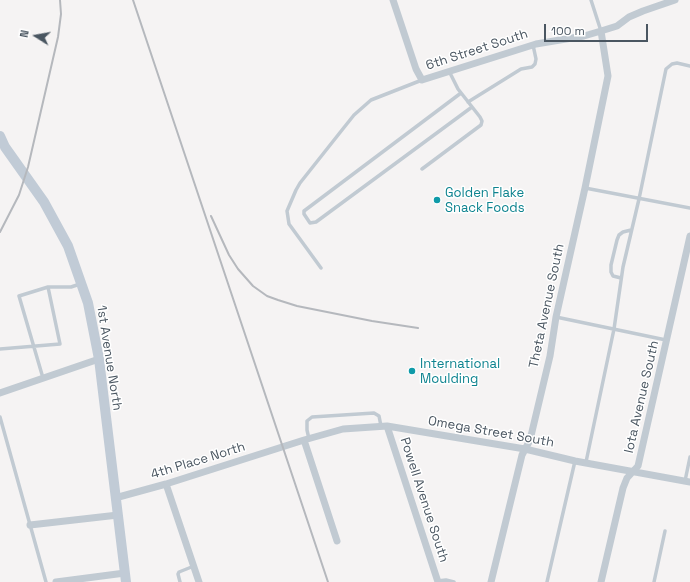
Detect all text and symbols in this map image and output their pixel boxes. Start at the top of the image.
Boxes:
north arrow [16,16,56,56]
scale bar [546,16,650,42]
text: 100 m [551,23,585,39]
street label: 6th Street South [424,26,530,74]
text: N [17,29,32,39]
place label: Golden Flake Snack Foods [445,185,525,216]
marker: Golden Flake Snack Foods [432,195,442,205]
street label: Theta Avenue South [526,242,568,370]
street label: 1st Avenue North [93,304,125,412]
street label: Iota Avenue South [621,339,663,455]
place label: International Moulding [420,356,500,387]
marker: International Moulding [407,366,417,376]
street label: Omega Street South [427,413,555,451]
street label: Powell Avenue South [396,436,452,564]
street label: 4th Place North [149,439,247,483]

